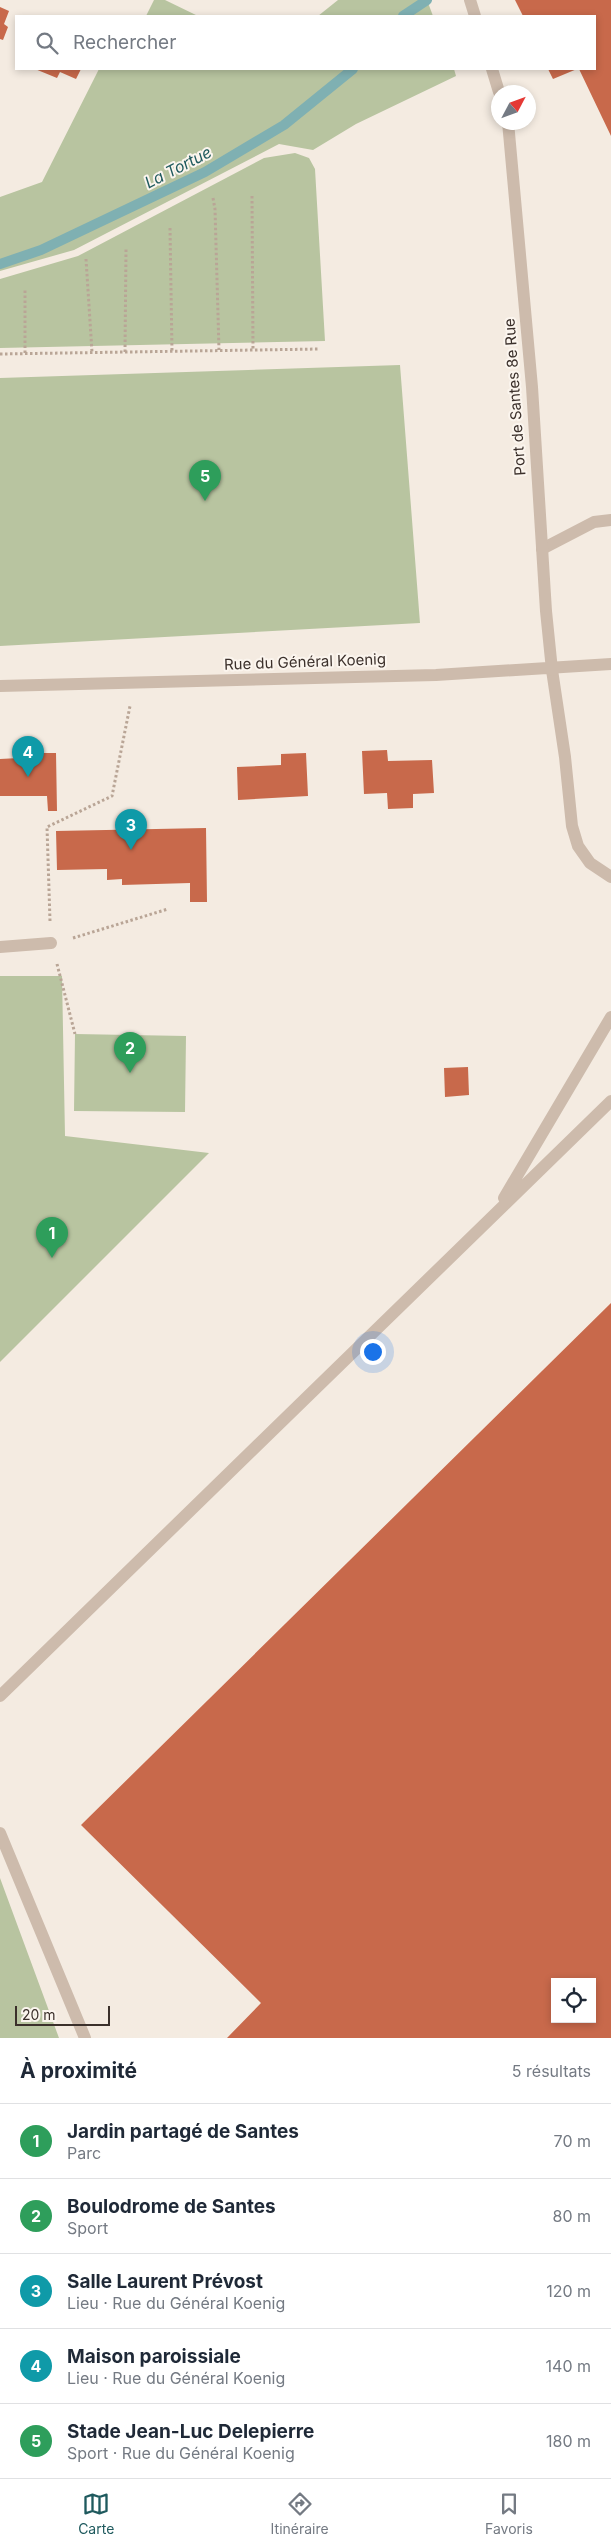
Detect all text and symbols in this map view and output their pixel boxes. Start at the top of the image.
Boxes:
search box [15,15,596,70]
icon: search [33,29,61,57]
text: Rechercher [73,31,176,54]
north arrow [491,85,536,130]
water label: La Tortue [141,142,215,192]
street label: Port de Santes 8e Rue [500,318,529,476]
pin: 5 [189,460,221,501]
street label: Rue du Général Koenig [224,649,386,674]
pin: 4 [12,736,44,777]
pin: 3 [115,809,147,850]
pin: 2 [114,1032,146,1073]
pin: 1 [36,1217,68,1258]
your location [360,1339,386,1365]
map controls [551,1978,596,2023]
button: locate [551,1978,596,2023]
scale bar [15,2003,110,2026]
text: 20 m [22,2006,56,2023]
text: À proximité [20,2058,137,2083]
text: 5 résultats [512,2061,591,2081]
text: Jardin partagé de Santes [67,2120,299,2143]
text: 1 [33,2131,39,2151]
text: 70 m [554,2131,591,2151]
text: Parc [67,2143,101,2163]
text: Boulodrome de Santes [67,2195,276,2218]
text: 2 [31,2206,41,2226]
text: 80 m [552,2206,591,2226]
text: Sport [67,2218,108,2238]
text: Salle Laurent Prévost [67,2270,263,2293]
text: 3 [31,2281,41,2301]
text: 120 m [546,2281,591,2301]
text: Lieu · Rue du Général Koenig [67,2293,285,2313]
text: Maison paroissiale [67,2345,241,2368]
text: 4 [31,2356,41,2376]
text: 140 m [546,2356,591,2376]
text: Lieu · Rue du Général Koenig [67,2368,285,2388]
text: Stade Jean-Luc Delepierre [67,2420,314,2443]
text: 5 [31,2431,41,2451]
text: 180 m [546,2431,591,2451]
text: Sport · Rue du Général Koenig [67,2443,295,2463]
tab: Carte [78,2490,114,2537]
tab: Itinéraire [271,2490,329,2537]
tab: Favoris [485,2490,533,2537]

